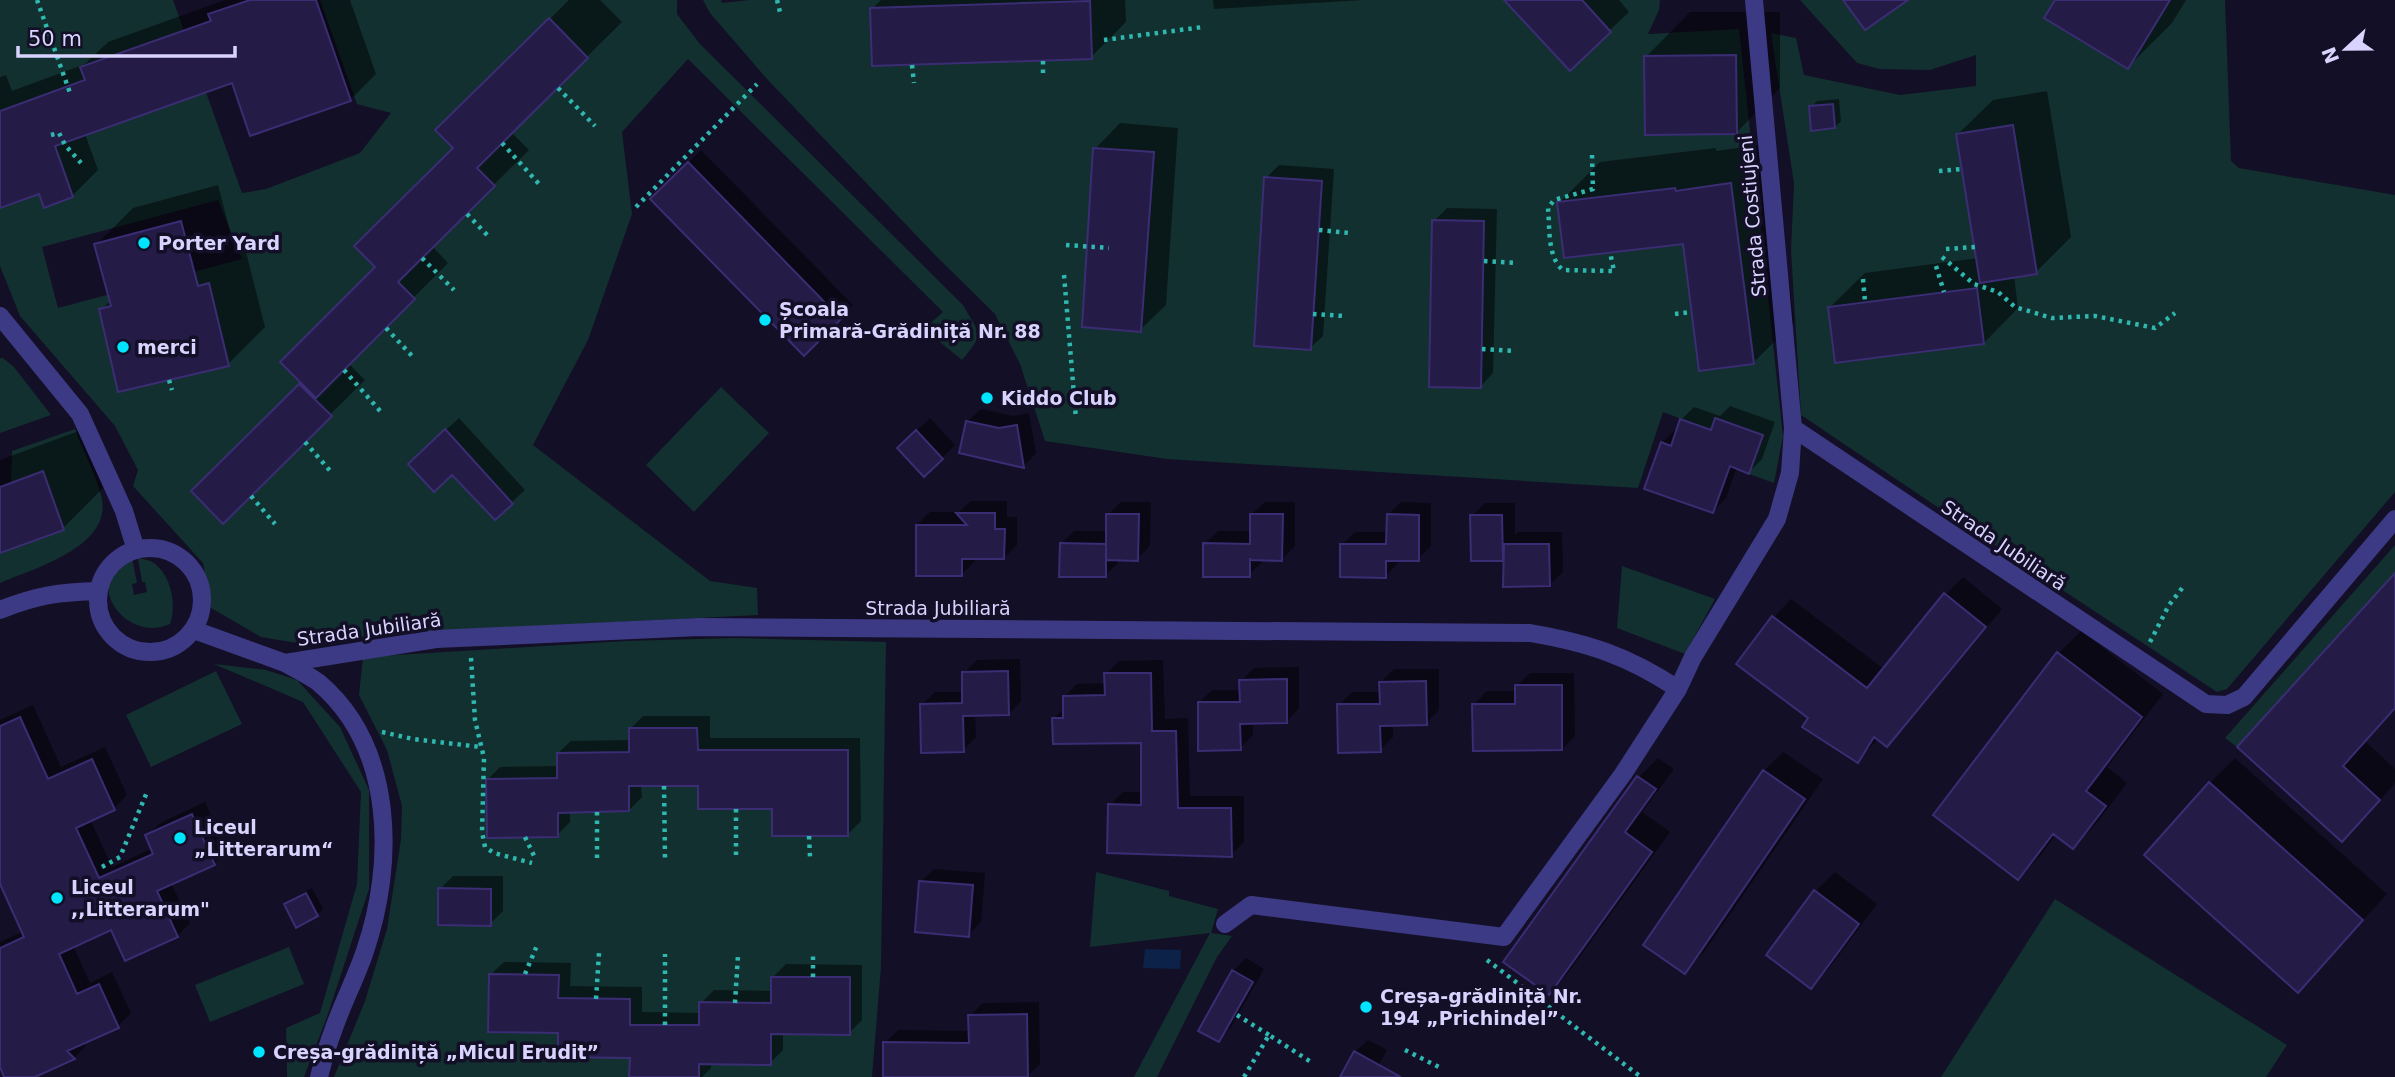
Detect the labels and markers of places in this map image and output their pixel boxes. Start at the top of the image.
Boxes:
place label: Porter Yard [158,232,280,254]
marker: Porter Yard [136,235,152,251]
place label: Școala Primară-Grădiniță Nr. 88 [779,298,1041,343]
marker: Școala Primară-Grădiniță Nr. 88 [757,312,773,328]
place label: merci [137,336,197,358]
marker: merci [115,339,131,355]
place label: Kiddo Club [1001,387,1117,409]
marker: Kiddo Club [979,390,995,406]
place label: Liceul „Litterarum“ [194,816,334,860]
marker: Liceul „Litterarum“ [172,830,188,846]
place label: Liceul ,,Litterarum" [71,876,210,920]
marker: Liceul ,,Litterarum" [49,890,65,906]
place label: Creșa-grădiniță Nr. 194 „Prichindel” [1380,985,1582,1029]
marker: Creșa-grădiniță Nr. 194 „Prichindel” [1358,999,1374,1015]
place label: Creșa-grădiniță „Micul Erudit” [273,1041,599,1064]
marker: Creșa-grădiniță „Micul Erudit” [251,1044,267,1060]

